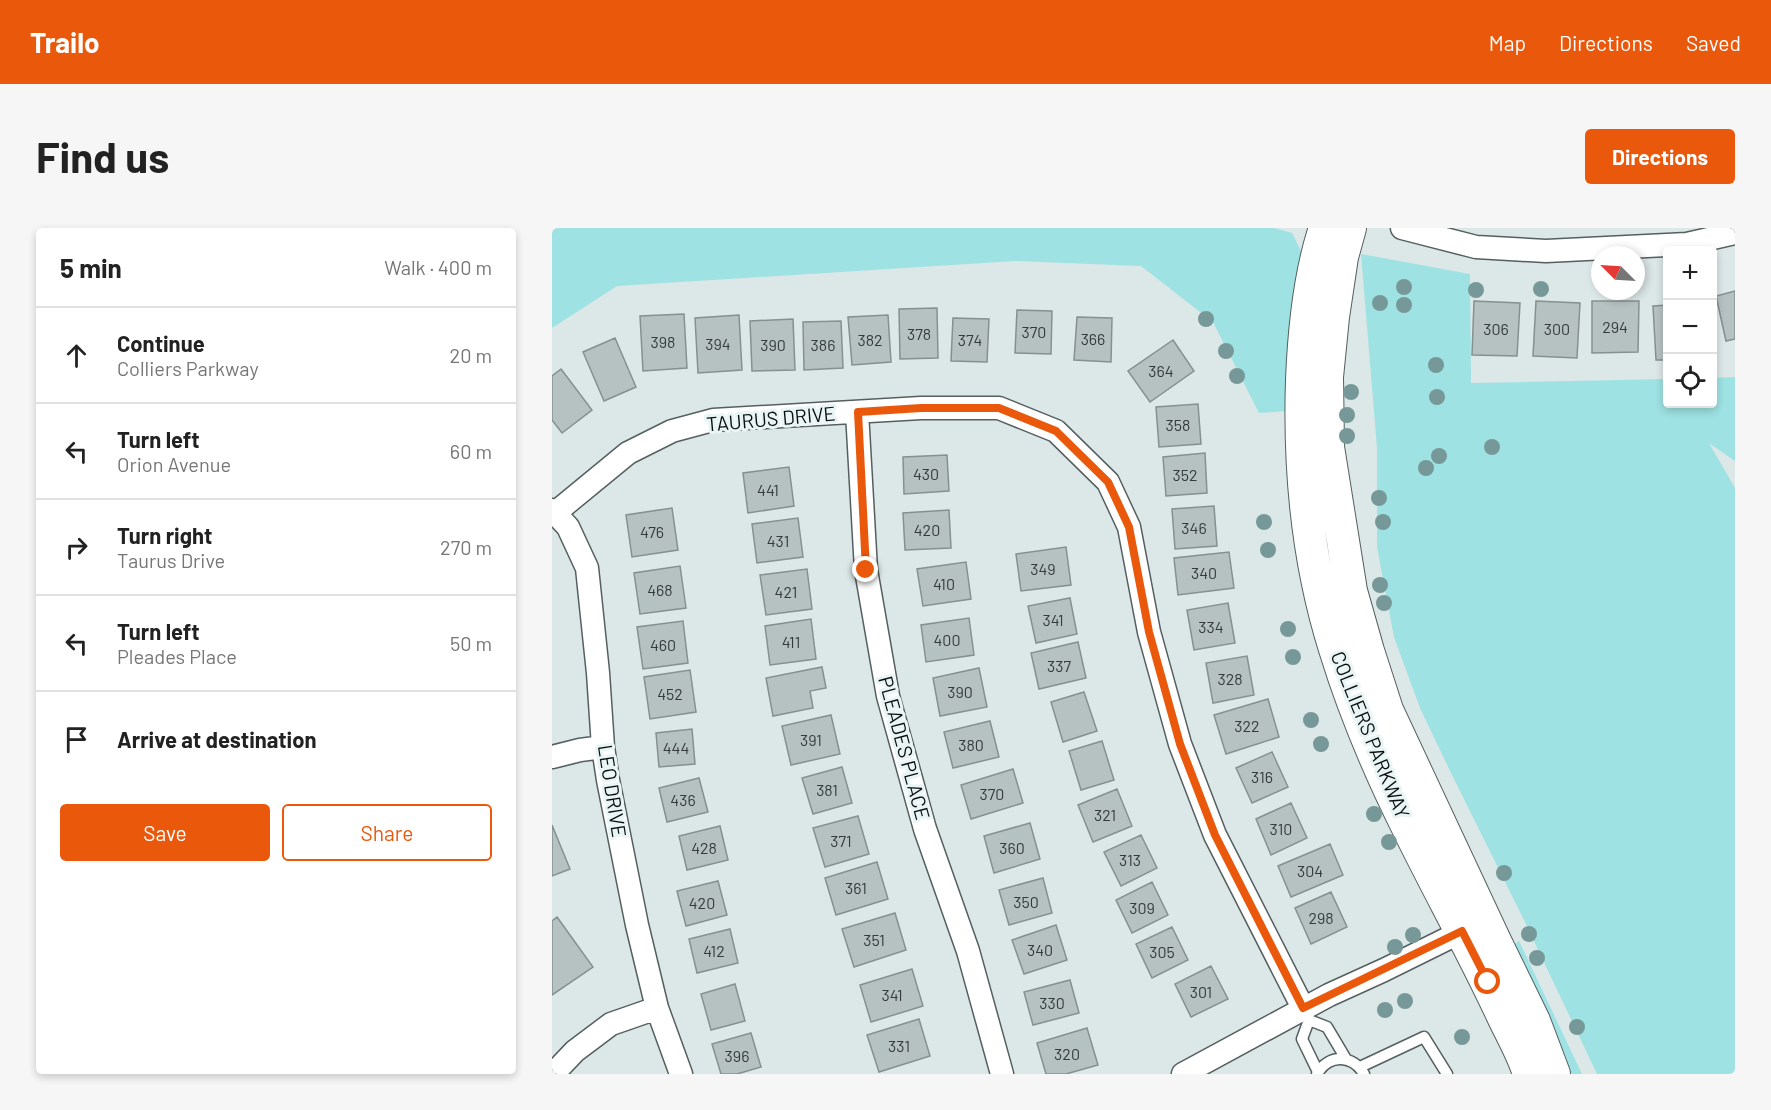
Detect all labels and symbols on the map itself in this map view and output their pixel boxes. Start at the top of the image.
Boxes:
north arrow [1591,246,1645,300]
house number: 294 [1602,317,1628,336]
house number: 306 [1483,319,1509,338]
house number: 300 [1544,319,1570,338]
house number: 370 [1022,322,1046,341]
house number: 378 [907,324,931,343]
house number: 366 [1081,329,1105,348]
house number: 382 [857,330,883,349]
house number: 374 [958,330,982,349]
house number: 398 [651,332,675,351]
house number: 394 [705,334,731,353]
house number: 390 [760,335,786,354]
house number: 386 [811,335,835,354]
house number: 364 [1148,361,1174,380]
street label: TAURUS DRIVE [705,400,836,436]
house number: 358 [1166,415,1190,434]
house number: 430 [913,464,939,483]
house number: 352 [1172,465,1198,484]
house number: 441 [757,480,779,499]
house number: 346 [1181,518,1207,537]
house number: 420 [914,520,940,539]
house number: 476 [640,522,664,541]
house number: 431 [767,531,789,550]
route end [852,556,878,582]
house number: 349 [1030,559,1056,578]
house number: 340 [1191,563,1217,582]
house number: 410 [933,574,955,593]
house number: 468 [647,580,673,599]
house number: 421 [775,582,797,601]
house number: 341 [1042,610,1064,629]
house number: 334 [1198,617,1224,636]
house number: 400 [934,630,960,649]
house number: 411 [782,632,800,651]
house number: 460 [650,635,676,654]
street label: COLLIERS PARKWAY [1326,648,1415,822]
house number: 337 [1047,656,1071,675]
house number: 328 [1217,669,1243,688]
street label: PLEADES PLACE [874,673,936,822]
house number: 390 [947,682,973,701]
house number: 452 [657,684,683,703]
house number: 322 [1234,716,1260,735]
house number: 391 [800,730,822,749]
house number: 380 [958,735,984,754]
house number: 444 [663,738,689,757]
street label: LEO DRIVE [594,743,632,839]
house number: 316 [1251,767,1273,786]
house number: 381 [816,780,838,799]
house number: 370 [980,784,1004,803]
house number: 436 [670,790,696,809]
house number: 321 [1094,805,1116,824]
house number: 310 [1270,819,1292,838]
house number: 371 [830,831,852,850]
house number: 428 [691,838,717,857]
house number: 360 [999,838,1025,857]
house number: 313 [1119,850,1141,869]
house number: 304 [1297,861,1323,880]
house number: 361 [845,878,867,897]
house number: 350 [1013,892,1039,911]
house number: 420 [689,893,715,912]
house number: 309 [1129,898,1155,917]
house number: 298 [1308,908,1334,927]
house number: 351 [863,930,885,949]
house number: 340 [1027,940,1053,959]
house number: 412 [703,941,725,960]
house number: 305 [1149,942,1175,961]
route start [1474,968,1500,994]
house number: 301 [1190,982,1212,1001]
house number: 341 [881,985,903,1004]
house number: 330 [1039,993,1065,1012]
house number: 331 [888,1036,910,1055]
house number: 320 [1054,1044,1080,1063]
house number: 396 [725,1046,749,1065]

